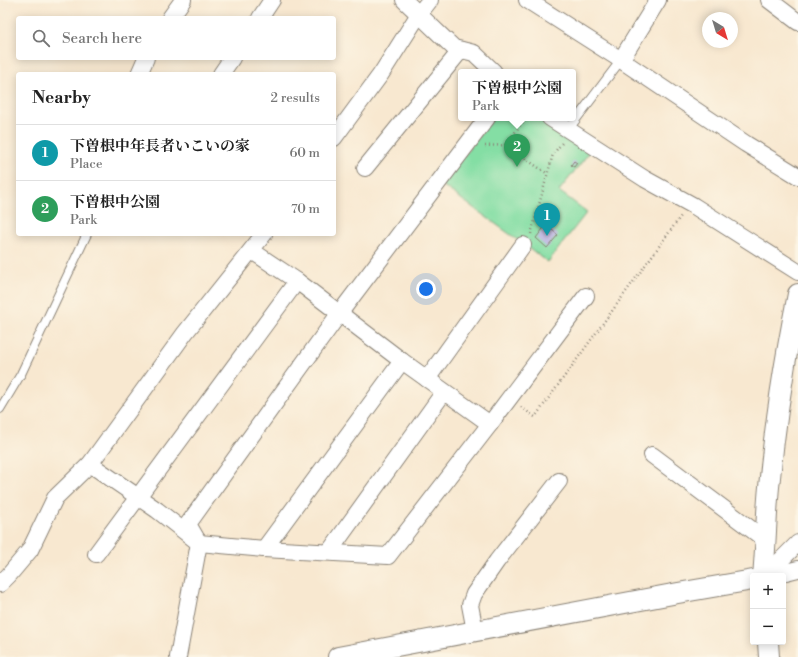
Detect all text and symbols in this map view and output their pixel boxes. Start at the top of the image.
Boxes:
north arrow [702,12,738,48]
search box [16,16,336,60]
icon: search [30,27,52,49]
text: Search here [62,29,142,48]
popup [458,69,576,121]
text: 下曽根中公園 [472,79,562,98]
text: Nearby [32,87,91,109]
text: 2 results [271,90,320,106]
text: Park [472,98,499,114]
pin: 2 [504,134,530,167]
text: 下曽根中年長者いこいの家 [70,137,250,156]
text: 1 [42,145,48,161]
text: 60 m [289,145,320,161]
text: Place [70,156,102,172]
text: 下曽根中公園 [70,193,160,212]
text: 2 [41,201,49,217]
text: 70 m [291,201,320,217]
pin: 1 [534,203,560,236]
text: Park [70,212,97,228]
your location [416,279,436,299]
map controls [750,573,786,645]
button: + [750,573,786,609]
button: − [750,609,786,645]

